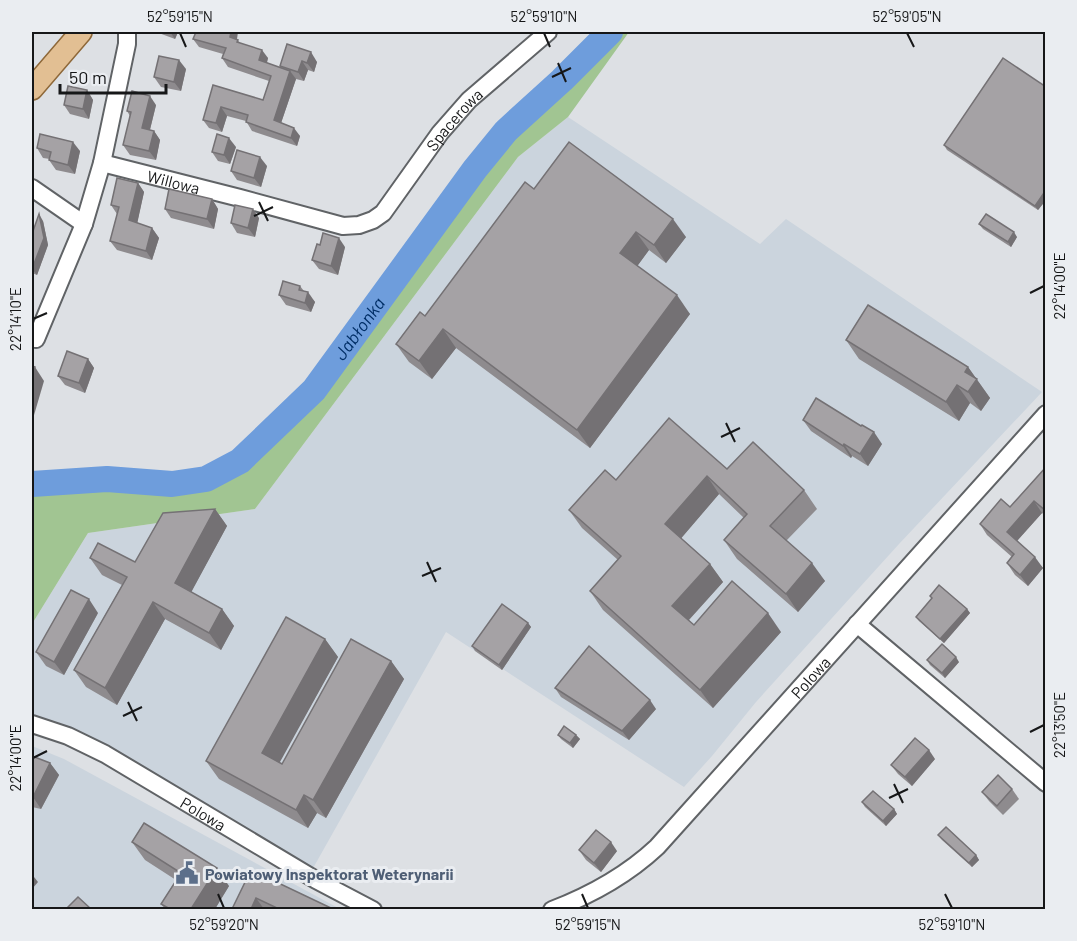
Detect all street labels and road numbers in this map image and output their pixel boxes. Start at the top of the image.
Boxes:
street label: Spacerowa [421,84,486,154]
street label: Willowa [145,165,202,197]
street label: Polowa [786,652,834,702]
street label: Polowa [178,792,230,834]

